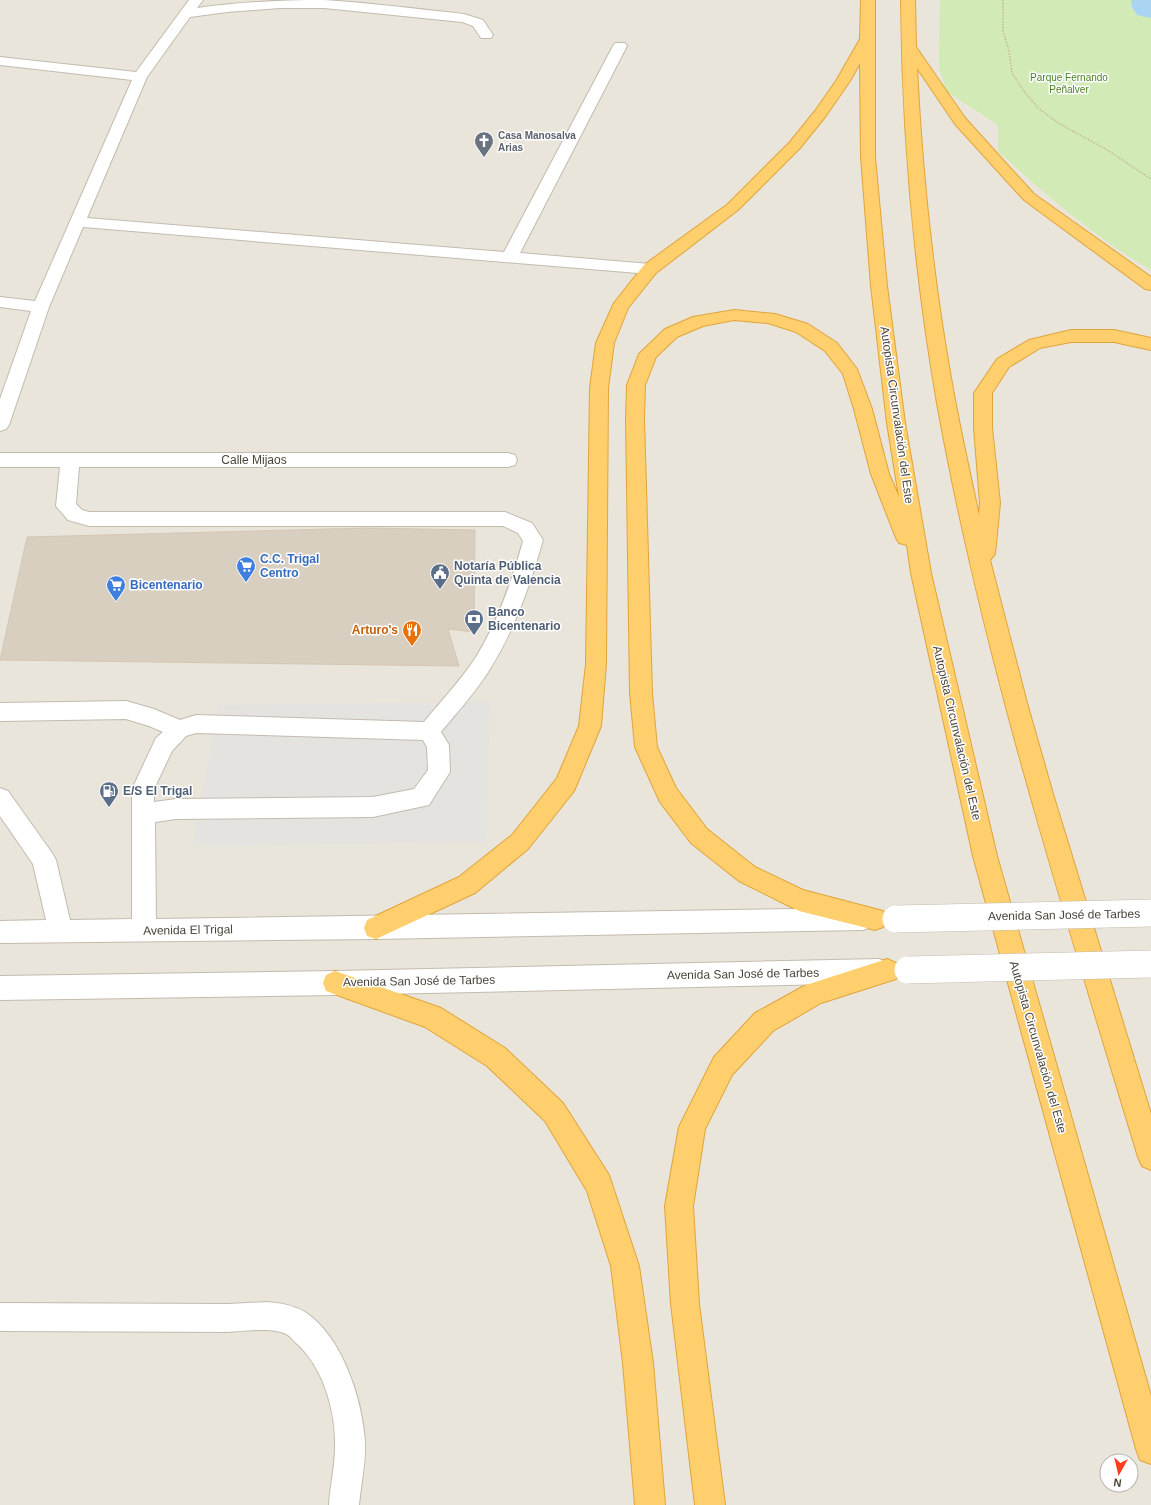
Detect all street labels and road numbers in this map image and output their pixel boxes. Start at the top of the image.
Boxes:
street label: Autopista Circunvalación del Este [878,326,916,505]
street label: Calle Mijaos [221,453,287,467]
street label: Autopista Circunvalación del Este [930,644,984,822]
street label: Avenida San José de Tarbes [988,907,1140,923]
street label: Avenida El Trigal [143,922,233,938]
street label: Autopista Circunvalación del Este [1007,959,1069,1135]
street label: Avenida San José de Tarbes [667,966,819,982]
street label: Avenida San José de Tarbes [343,973,495,989]

